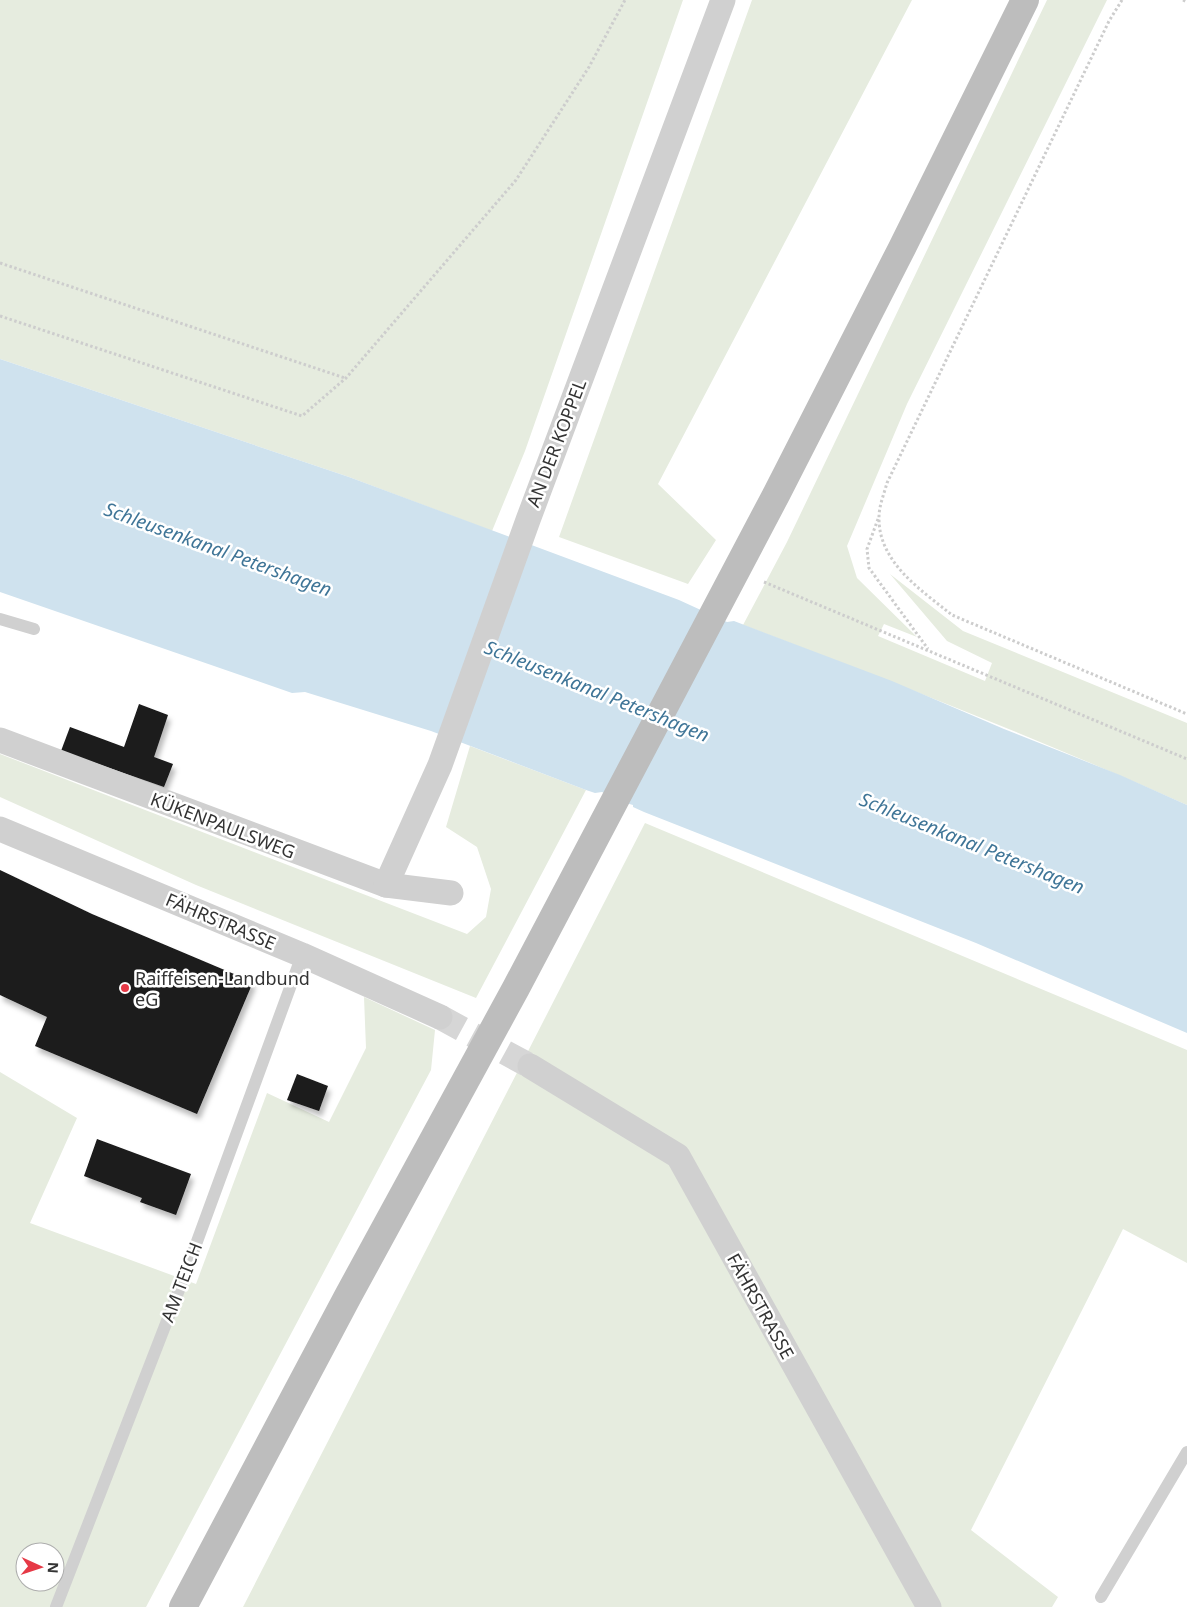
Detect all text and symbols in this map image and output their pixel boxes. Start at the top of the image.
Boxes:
street label: AN DER KOPPEL [521,376,591,510]
water label: Schleusenkanal Petershagen [101,496,335,602]
water label: Schleusenkanal Petershagen [481,634,713,748]
street label: KÜKENPAULSWEG [147,786,299,864]
water label: Schleusenkanal Petershagen [856,786,1088,900]
street label: FÄHRSTRASSE [162,887,280,955]
place label: Raiffeisen-Landbund eG [135,966,310,1011]
marker: Raiffeisen-Landbund eG [119,982,131,994]
street label: AM TEICH [155,1239,207,1325]
street label: FÄHRSTRASSE [722,1249,800,1363]
north arrow [15,1542,65,1592]
text: N [44,1562,63,1574]

